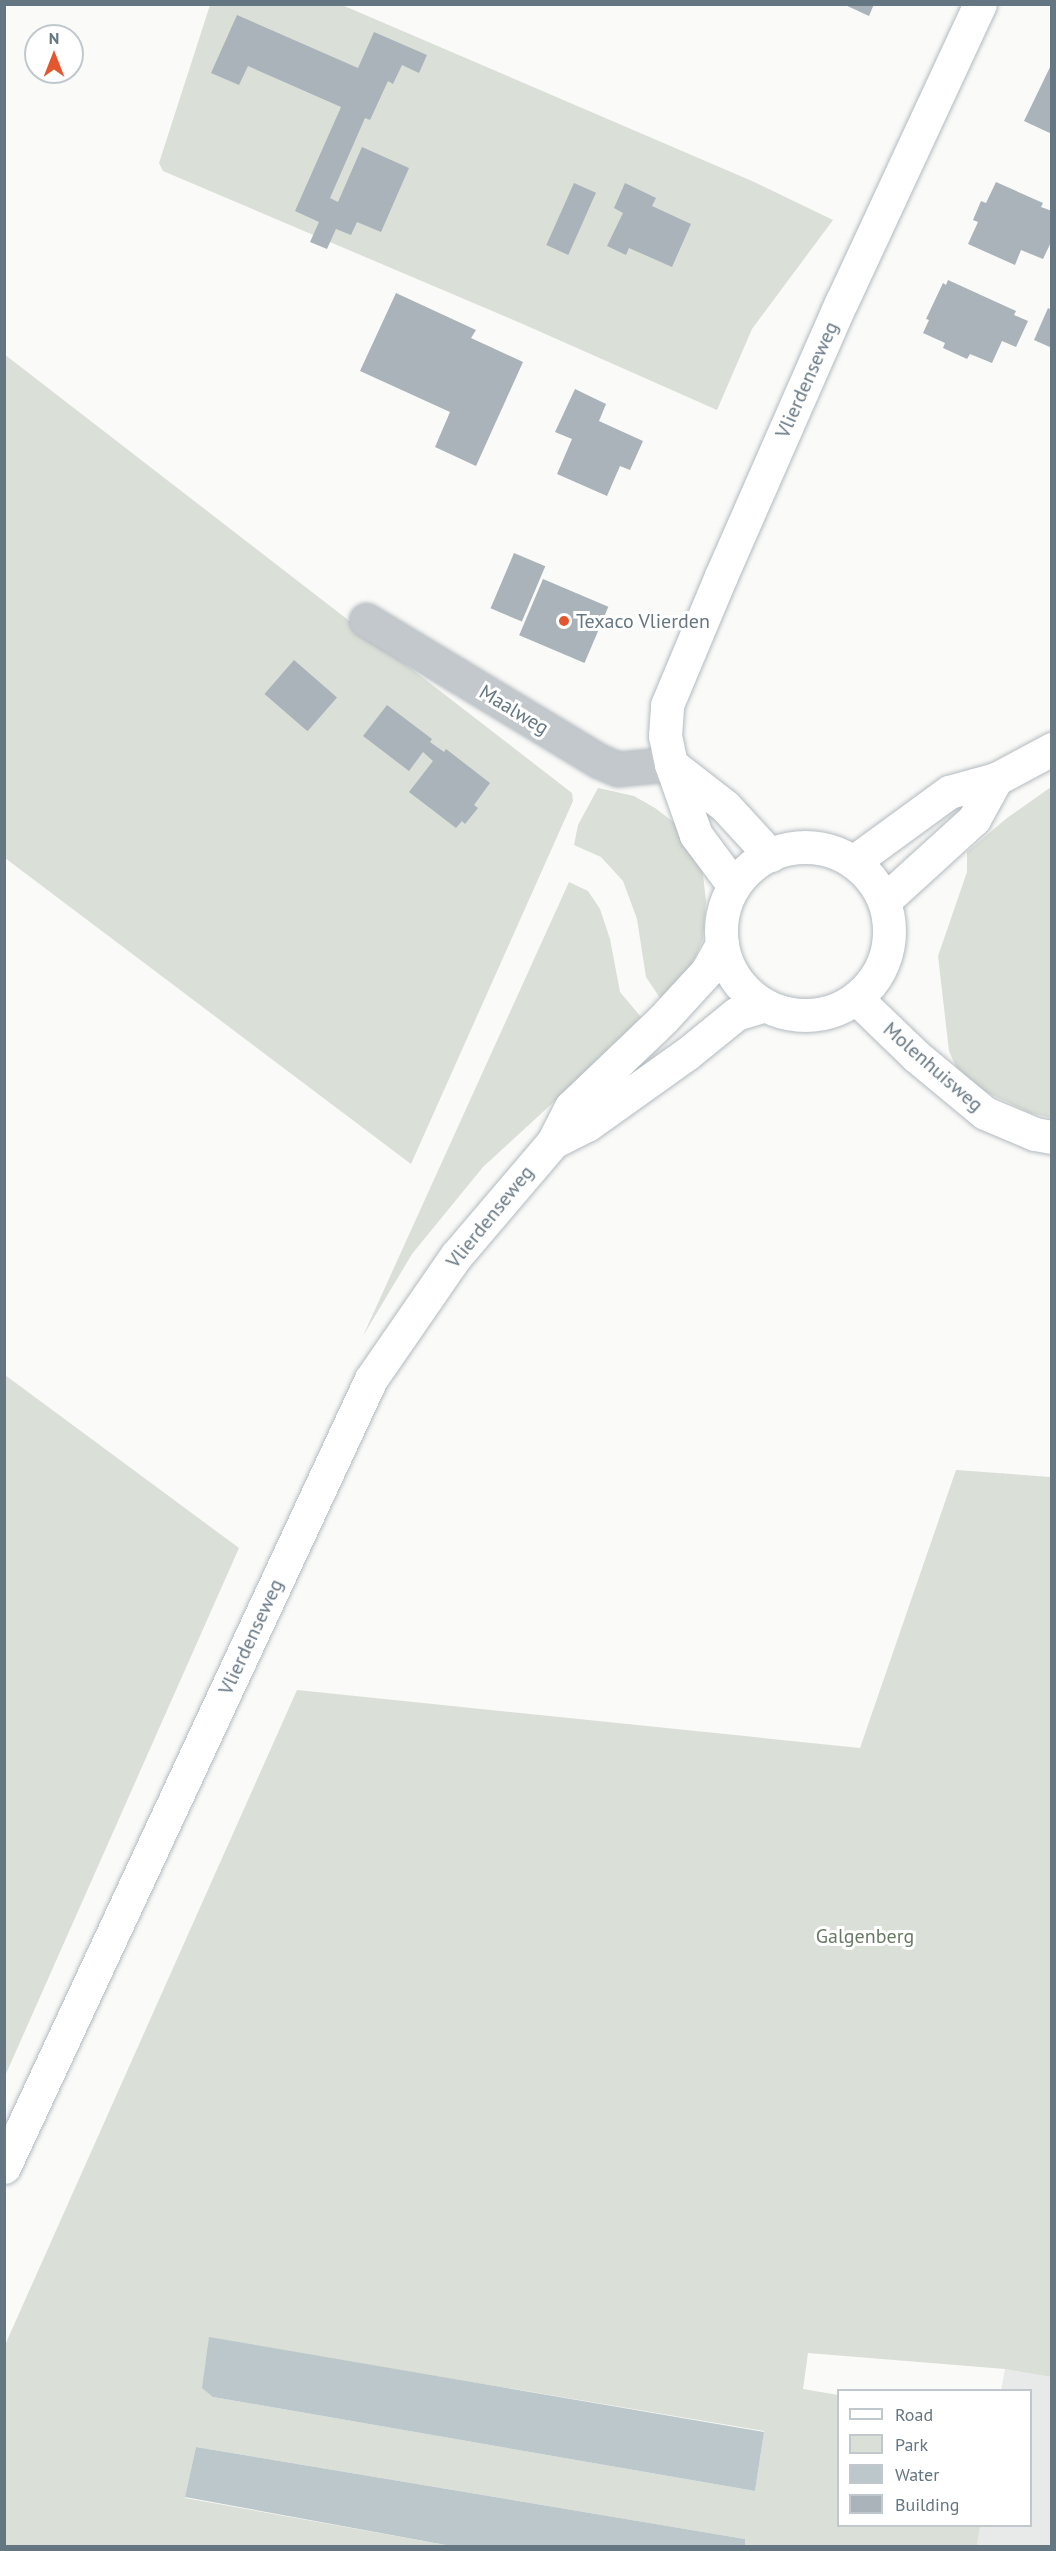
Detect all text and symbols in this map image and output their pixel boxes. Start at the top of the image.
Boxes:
north arrow [24,24,84,84]
text: N [49,28,59,48]
street label: Vlierdenseweg [771,318,843,442]
place label: Texaco Vlierden [576,609,710,633]
marker: Texaco Vlierden [557,614,571,628]
street label: Maalweg [475,680,553,740]
street label: Molenhuisweg [878,1017,988,1117]
street label: Vlierdenseweg [441,1161,539,1273]
street label: Vlierdenseweg [214,1575,288,1699]
park label: Galgenberg [816,1924,914,1948]
legend [837,2389,1032,2527]
text: Road [895,2403,933,2426]
text: Park [895,2433,928,2456]
text: Water [895,2463,939,2486]
text: Building [895,2493,959,2516]

